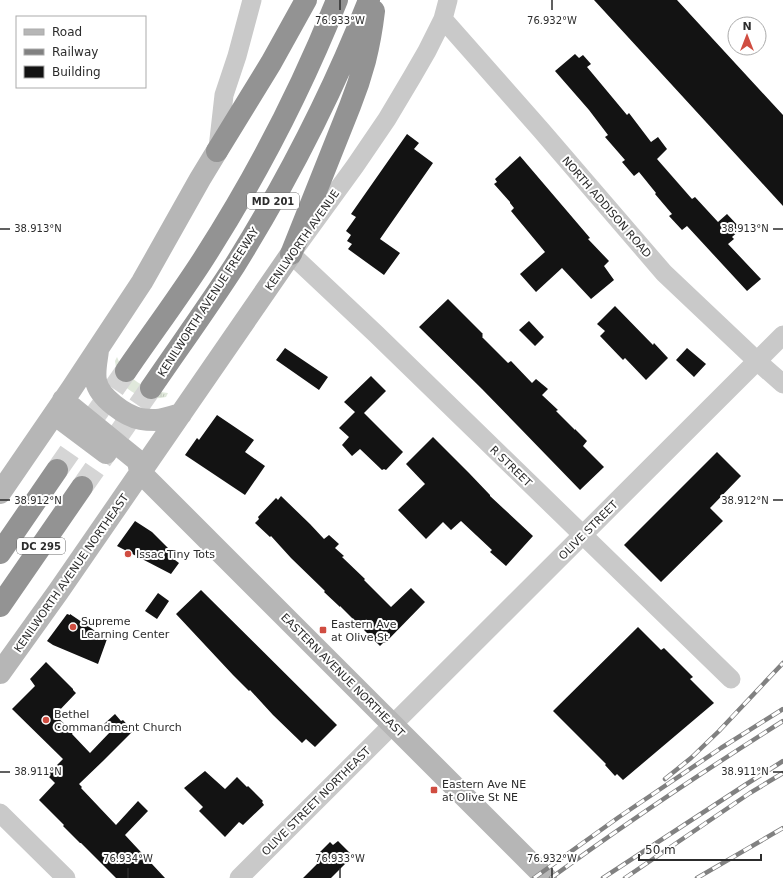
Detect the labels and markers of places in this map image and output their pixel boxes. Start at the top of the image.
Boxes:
place label: Issac Tiny Tots [136,548,215,561]
marker: Issac Tiny Tots [123,549,133,559]
place label: Supreme Learning Center [81,615,170,641]
place label: Eastern Ave at Olive St [331,618,397,644]
marker: Supreme Learning Center [68,622,78,632]
marker: Eastern Ave at Olive St [318,625,328,635]
place label: Bethel Commandment Church [54,708,182,734]
marker: Bethel Commandment Church [41,715,51,725]
place label: Eastern Ave NE at Olive St NE [442,778,526,804]
marker: Eastern Ave NE at Olive St NE [429,785,439,795]

